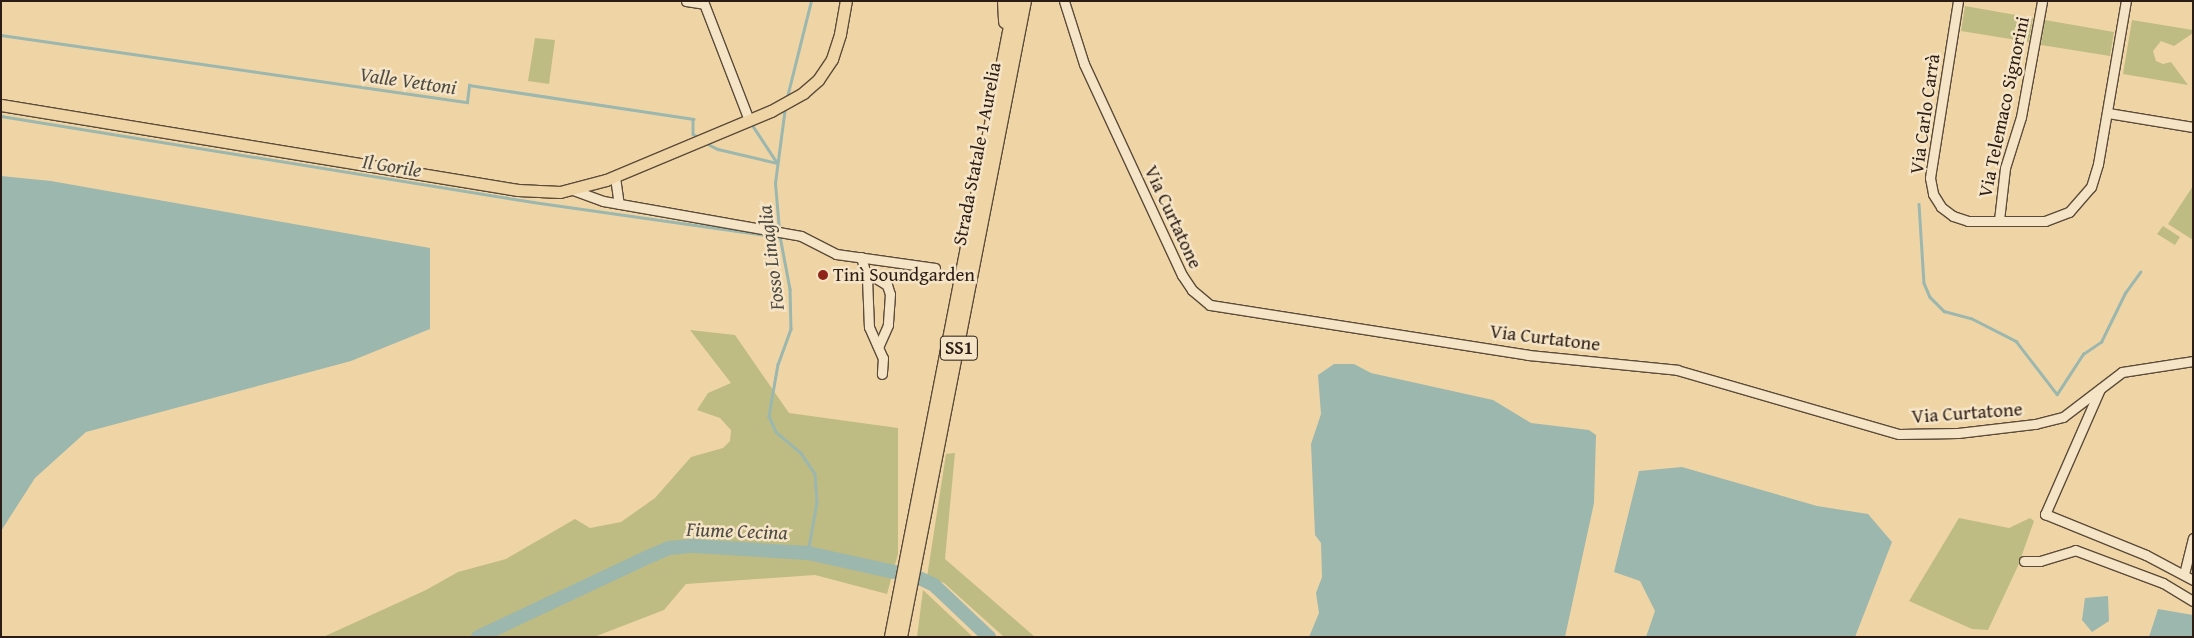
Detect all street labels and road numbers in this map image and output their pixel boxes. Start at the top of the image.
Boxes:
street label: Via Telemaco Signorini [1974,14,2034,200]
street label: Via Carlo Carrà [1905,52,1945,176]
street label: Strada Statale 1 Aurelia [948,60,1006,248]
street label: Via Curtatone [1139,162,1207,272]
street label: Via Curtatone [1488,320,1602,356]
road number: SS1 [939,332,979,363]
street label: Via Curtatone [1911,398,2023,428]

